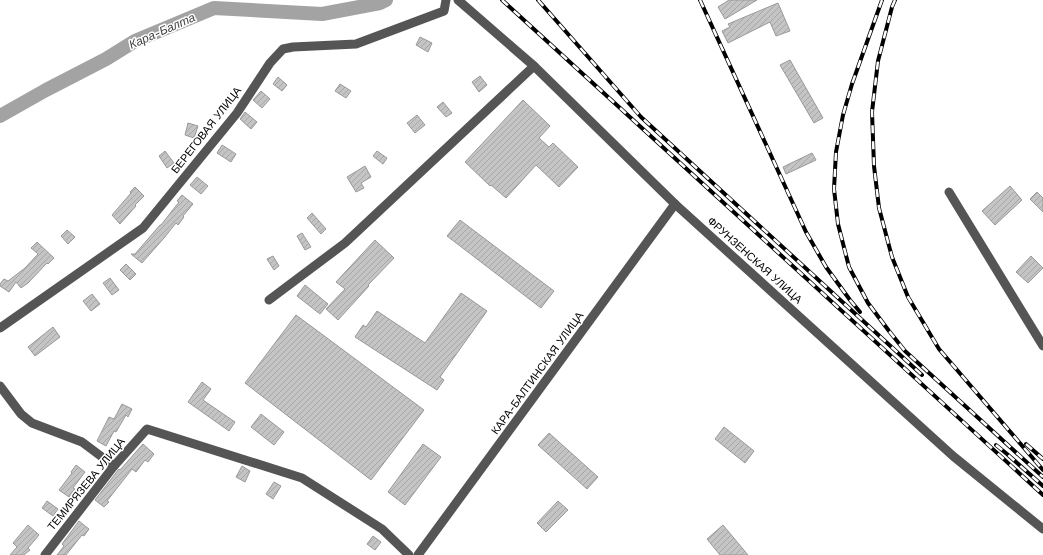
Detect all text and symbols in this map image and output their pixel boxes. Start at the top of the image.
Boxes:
water label: Кара-Балта [127,10,198,52]
street label: БЕРЕГОВАЯ УЛИЦА [169,84,245,176]
street label: ФРУНЗЕНСКАЯ УЛИЦА [705,214,805,307]
street label: КАРА-БАЛТИНСКАЯ УЛИЦА [489,309,587,437]
street label: ТЕМИРЯЗЕВА УЛИЦА [45,435,128,533]

